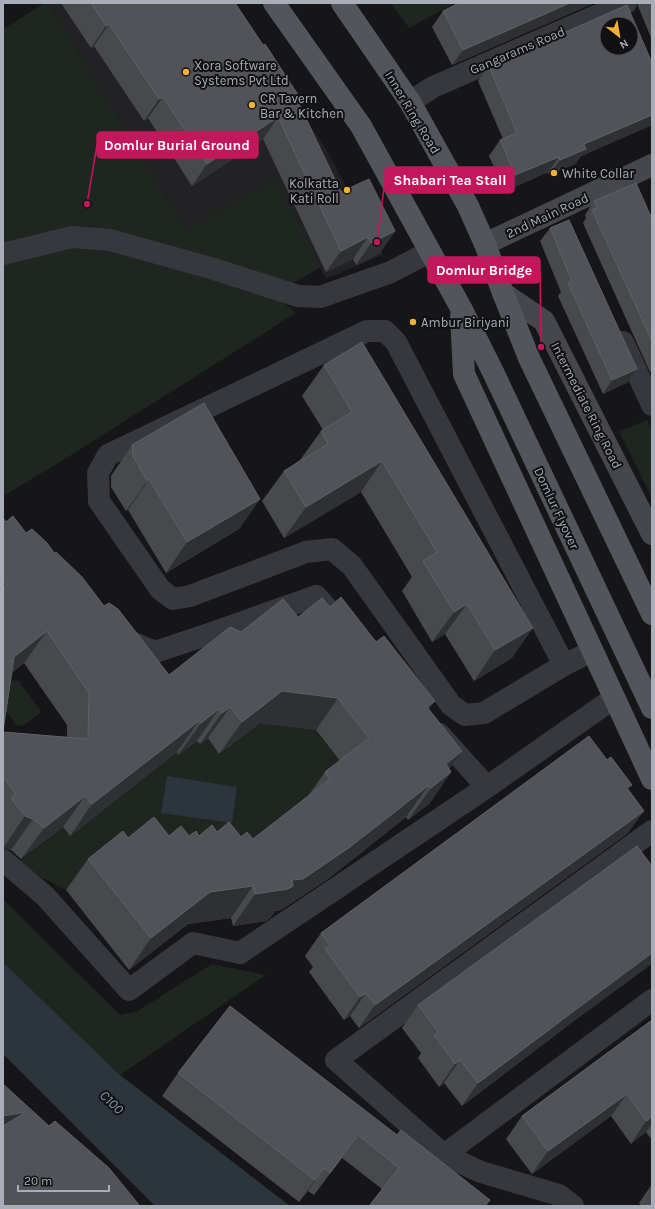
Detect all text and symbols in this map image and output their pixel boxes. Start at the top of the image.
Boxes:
north arrow [599,16,639,56]
street label: Gangarams Road [467,24,567,77]
text: N [617,37,631,52]
place label: Xora Software Systems Pvt Ltd [194,58,289,88]
marker: Xora Software Systems Pvt Ltd [181,67,191,77]
street label: Inner Ring Road [382,68,443,156]
place label: CR Tavern Bar & Kitchen [260,91,344,121]
marker: CR Tavern Bar & Kitchen [247,100,257,110]
callout: Domlur Burial Ground [97,132,258,158]
text: Domlur Burial Ground [104,137,250,154]
place label: White Collar [562,166,635,181]
callout: Shabari Tea Stall [385,167,514,193]
marker: White Collar [549,168,559,178]
text: Shabari Tea Stall [394,172,506,189]
place label: Kolkatta Kati Roll [289,176,339,206]
marker: Kolkatta Kati Roll [342,185,352,195]
street label: 2nd Main Road [504,190,591,241]
callout: Domlur Bridge [428,257,540,283]
text: Domlur Bridge [436,262,532,279]
place label: Ambur Biriyani [421,315,509,330]
marker: Ambur Biriyani [408,317,418,327]
street label: Intermediate Ring Road [548,339,625,471]
street label: Domlur Flyover [531,465,582,552]
water label: C100 [96,1087,128,1118]
scale bar [18,1167,109,1193]
text: 20 m [24,1174,52,1188]

